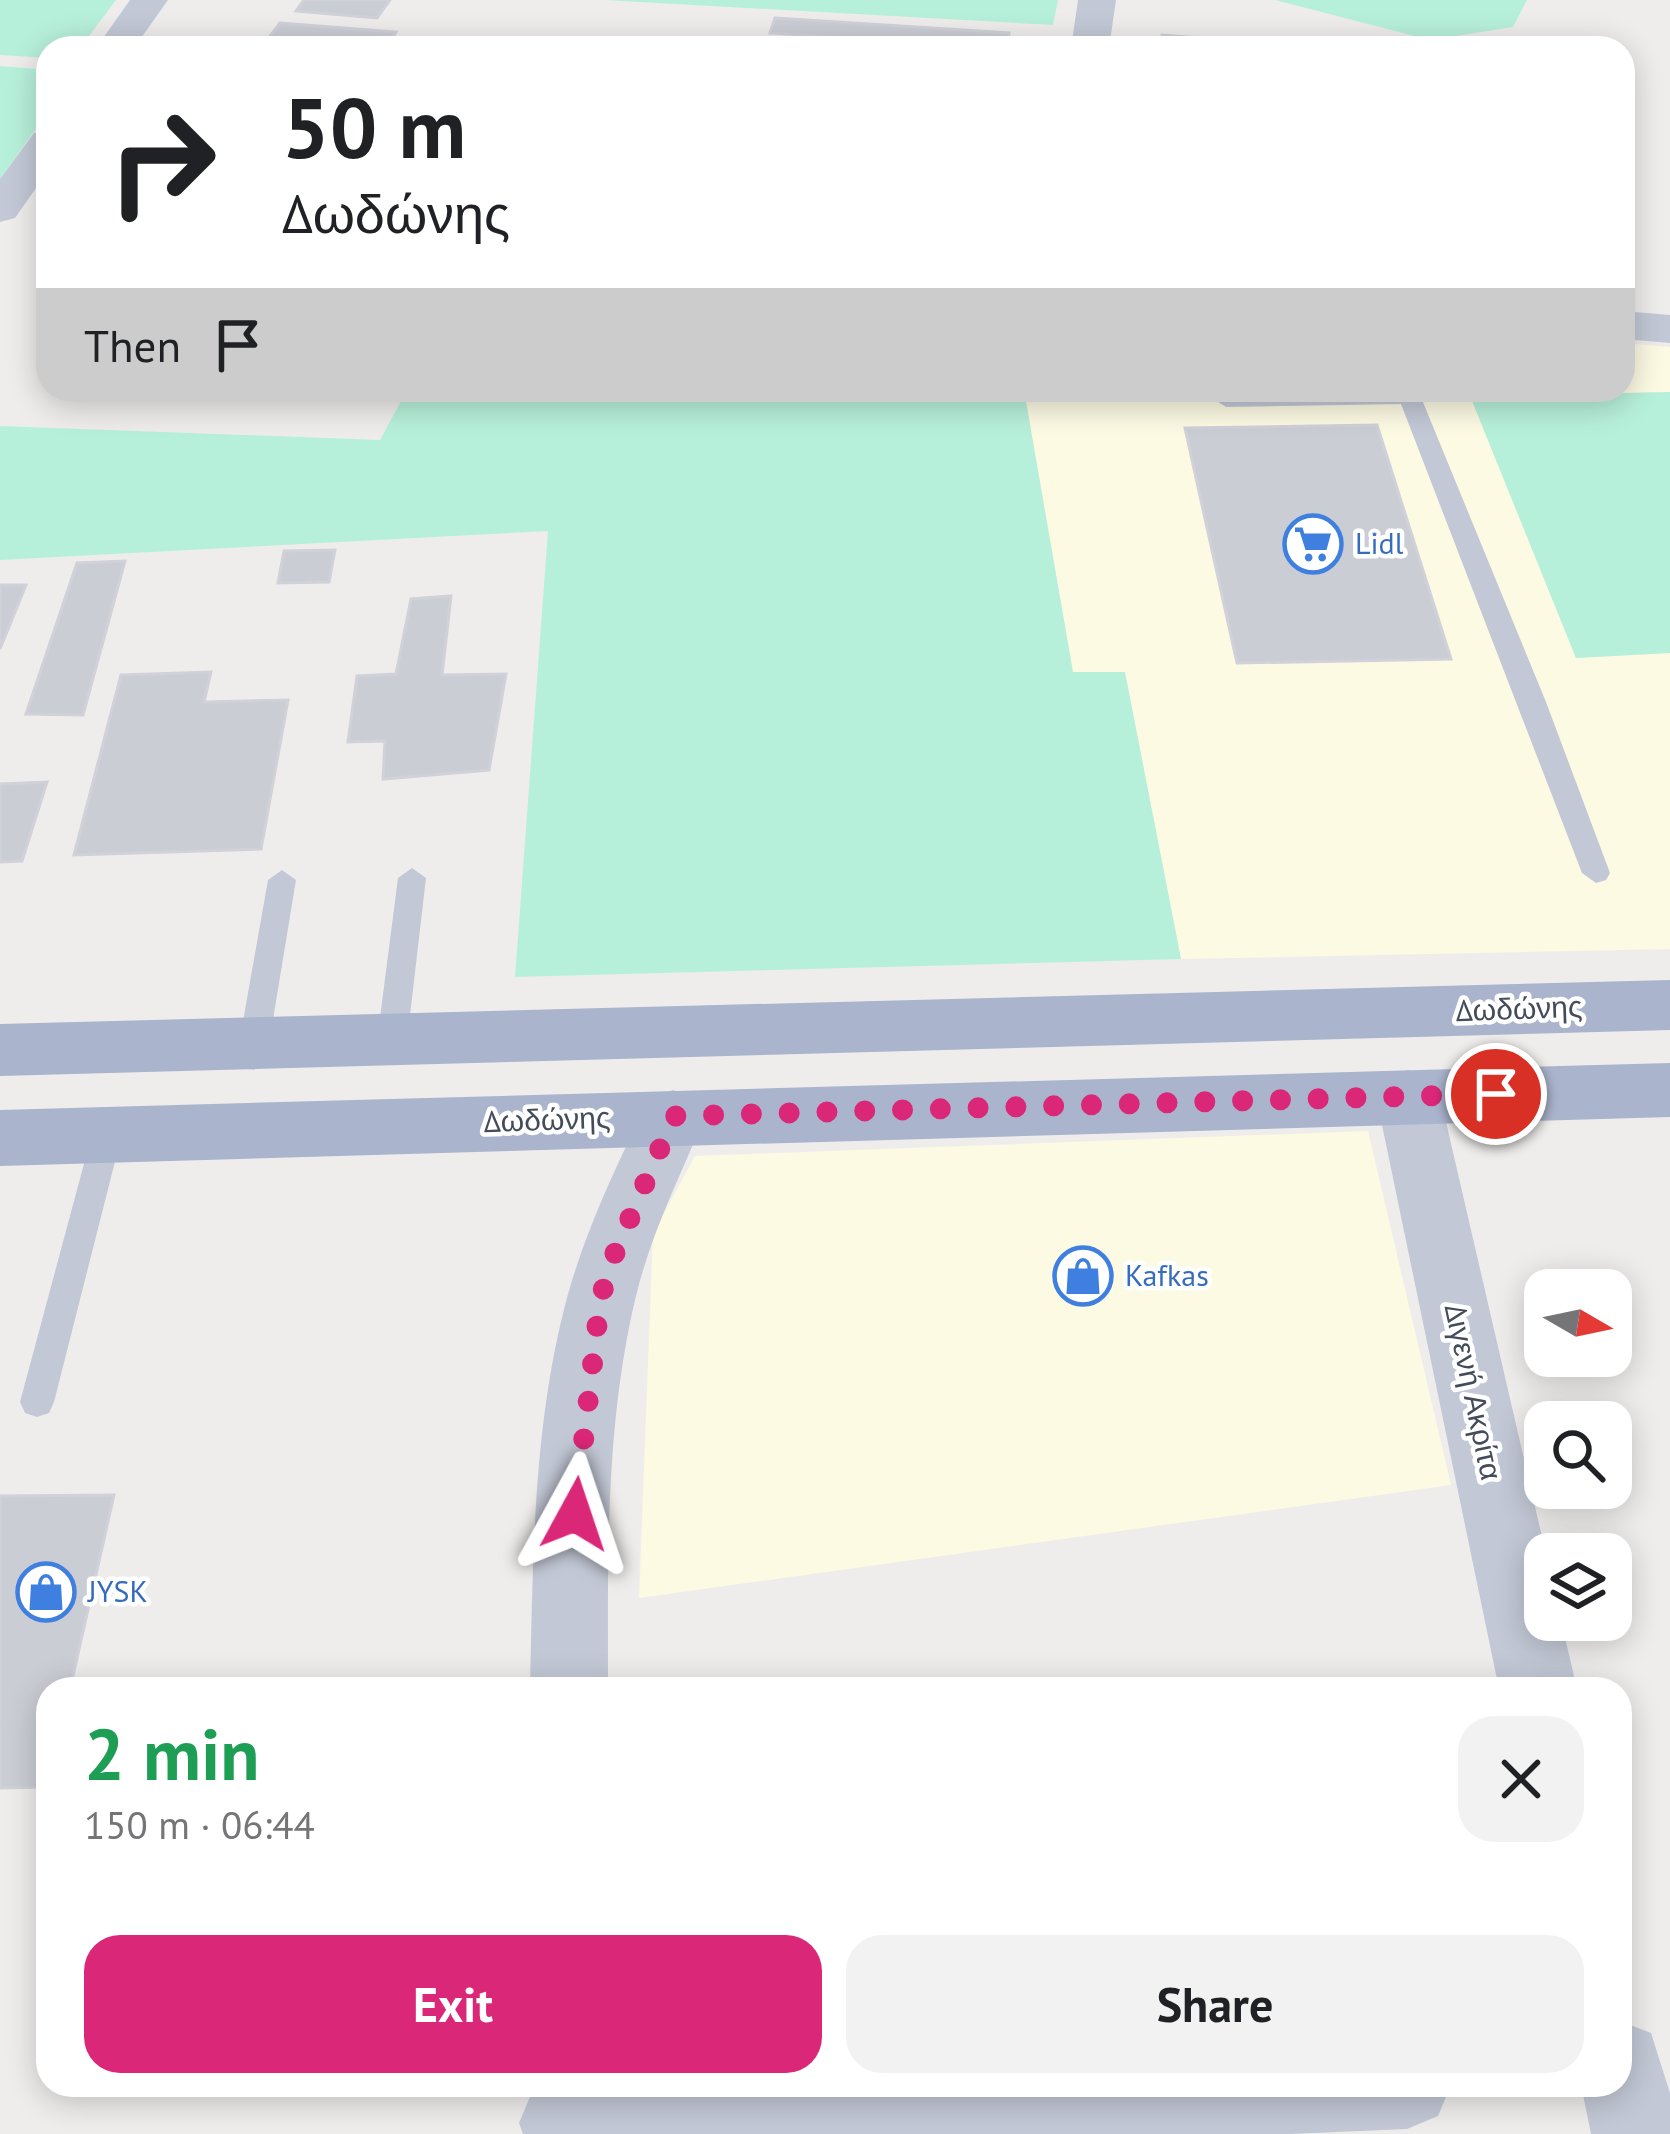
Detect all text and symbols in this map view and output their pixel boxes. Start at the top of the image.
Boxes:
text: 50 m [282,72,466,181]
icon: right [84,84,240,240]
text: Δωδώνης [282,178,510,248]
icon: arrive [205,312,271,378]
text: Then [84,316,181,374]
supermarket icon: Lidl [1282,513,1344,575]
place label: Lidl [1355,523,1404,562]
street label: Δωδώνης [1455,986,1583,1029]
pin [1445,1043,1547,1145]
icon: arrive [1463,1061,1529,1127]
street label: Δωδώνης [483,1097,611,1140]
shop icon: Kafkas [1052,1245,1114,1307]
place label: Kafkas [1125,1255,1209,1294]
north arrow [1524,1269,1632,1377]
map controls [1524,1269,1632,1641]
street label: Διγενή Ακρίτα [1437,1300,1512,1483]
button: search [1524,1401,1632,1509]
position arrow [512,1451,638,1577]
button: layers [1524,1533,1632,1641]
shop icon: JYSK [15,1561,77,1623]
place label: JYSK [86,1571,148,1610]
text: 2 min [84,1707,260,1800]
button: close [1458,1716,1584,1842]
text: 150 m · 06:44 [84,1799,315,1850]
button: Exit [84,1935,822,2073]
button: Share [846,1935,1584,2073]

